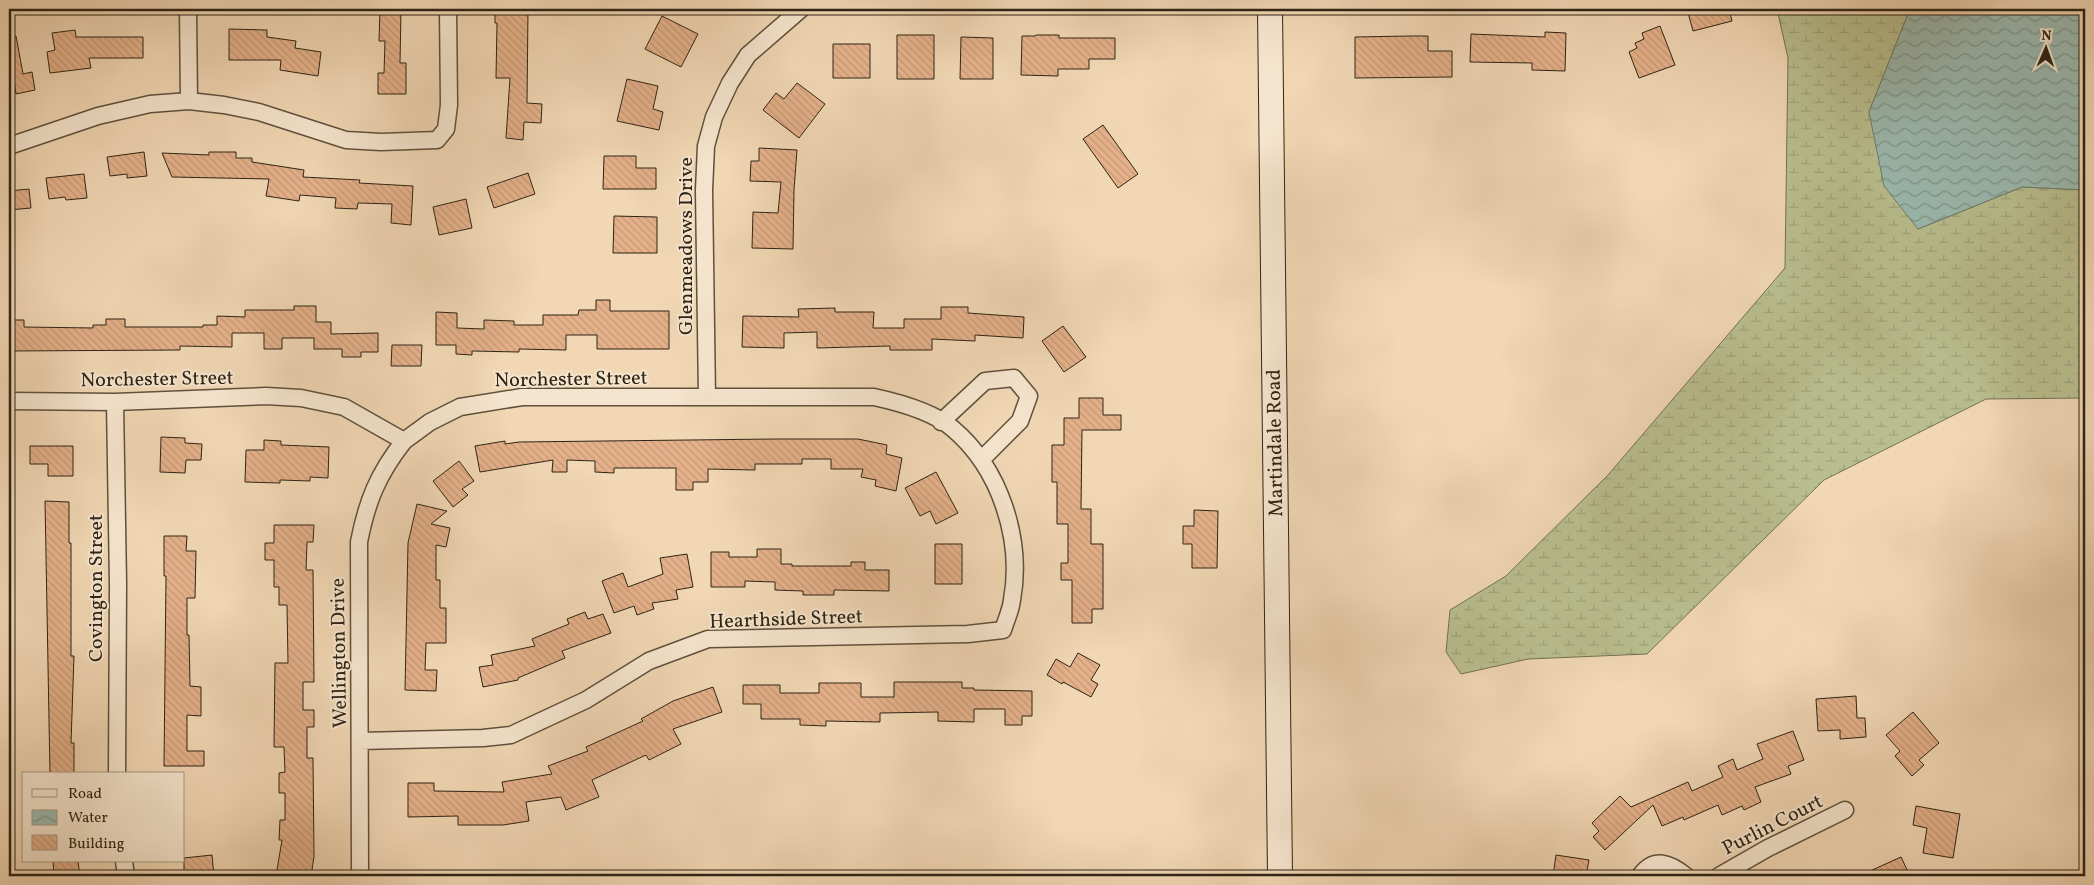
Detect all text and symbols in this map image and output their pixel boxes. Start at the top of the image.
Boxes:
north arrow [2022,22,2072,72]
text: N [2041,27,2052,46]
street label: Glenmeadows Drive [673,157,701,335]
street label: Norchester Street [80,365,234,395]
street label: Norchester Street [494,365,648,395]
street label: Martindale Road [1261,369,1291,517]
street label: Covington Street [83,514,111,662]
street label: Wellington Drive [325,578,355,728]
street label: Hearthside Street [709,603,863,637]
legend [22,772,185,862]
text: Road [68,784,102,805]
street label: Purlin Court [1718,788,1828,863]
text: Water [68,808,108,829]
text: Building [68,834,125,855]

